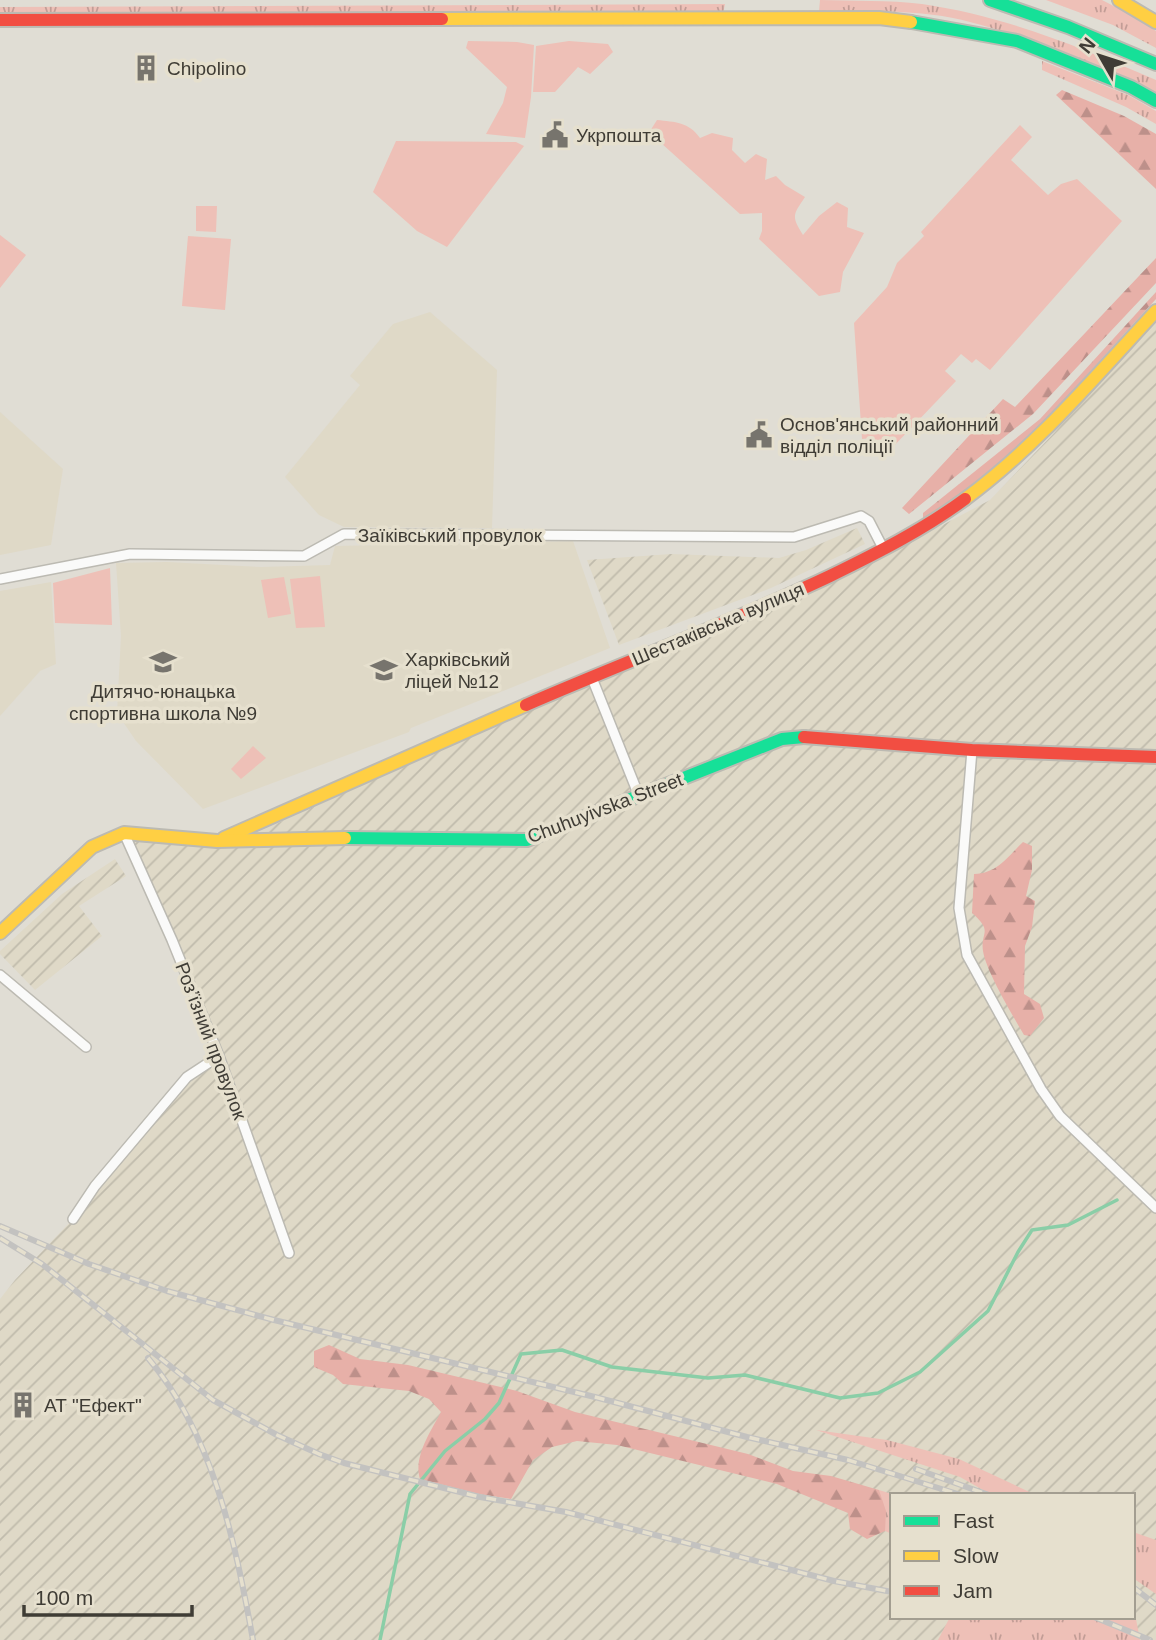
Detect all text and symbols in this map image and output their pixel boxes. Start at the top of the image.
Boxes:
north arrow [1065,21,1135,91]
text: N [1075,34,1100,58]
building icon: Chipolino [131,53,161,83]
place label: Chipolino [167,58,246,79]
public building icon: Укрпошта [540,120,570,150]
place label: Укрпошта [576,125,662,146]
place label: Основ'янський районний відділ поліції [780,414,999,457]
public building icon: Основ'янський районний відділ поліції [744,420,774,450]
street label: Заїківський провулок [358,525,543,546]
street label: Шестаківська вулиця [629,578,807,670]
school or university icon: Дитячо-юнацька спортивна школа №9 [148,647,178,677]
place label: Харківський ліцей №12 [405,649,510,692]
school or university icon: Харківський ліцей №12 [369,655,399,685]
place label: Дитячо-юнацька спортивна школа №9 [69,681,257,724]
street label: Chuhuyivska Street [524,768,686,847]
street label: Роз’їзний провулок [171,960,251,1123]
building icon: АТ "Ефект" [8,1390,38,1420]
place label: АТ "Ефект" [44,1395,142,1416]
legend [890,1493,1135,1619]
text: Fast [953,1509,994,1532]
text: Slow [953,1544,999,1567]
scale bar [24,1574,192,1618]
text: Jam [953,1579,993,1602]
text: 100 m [35,1586,93,1609]

